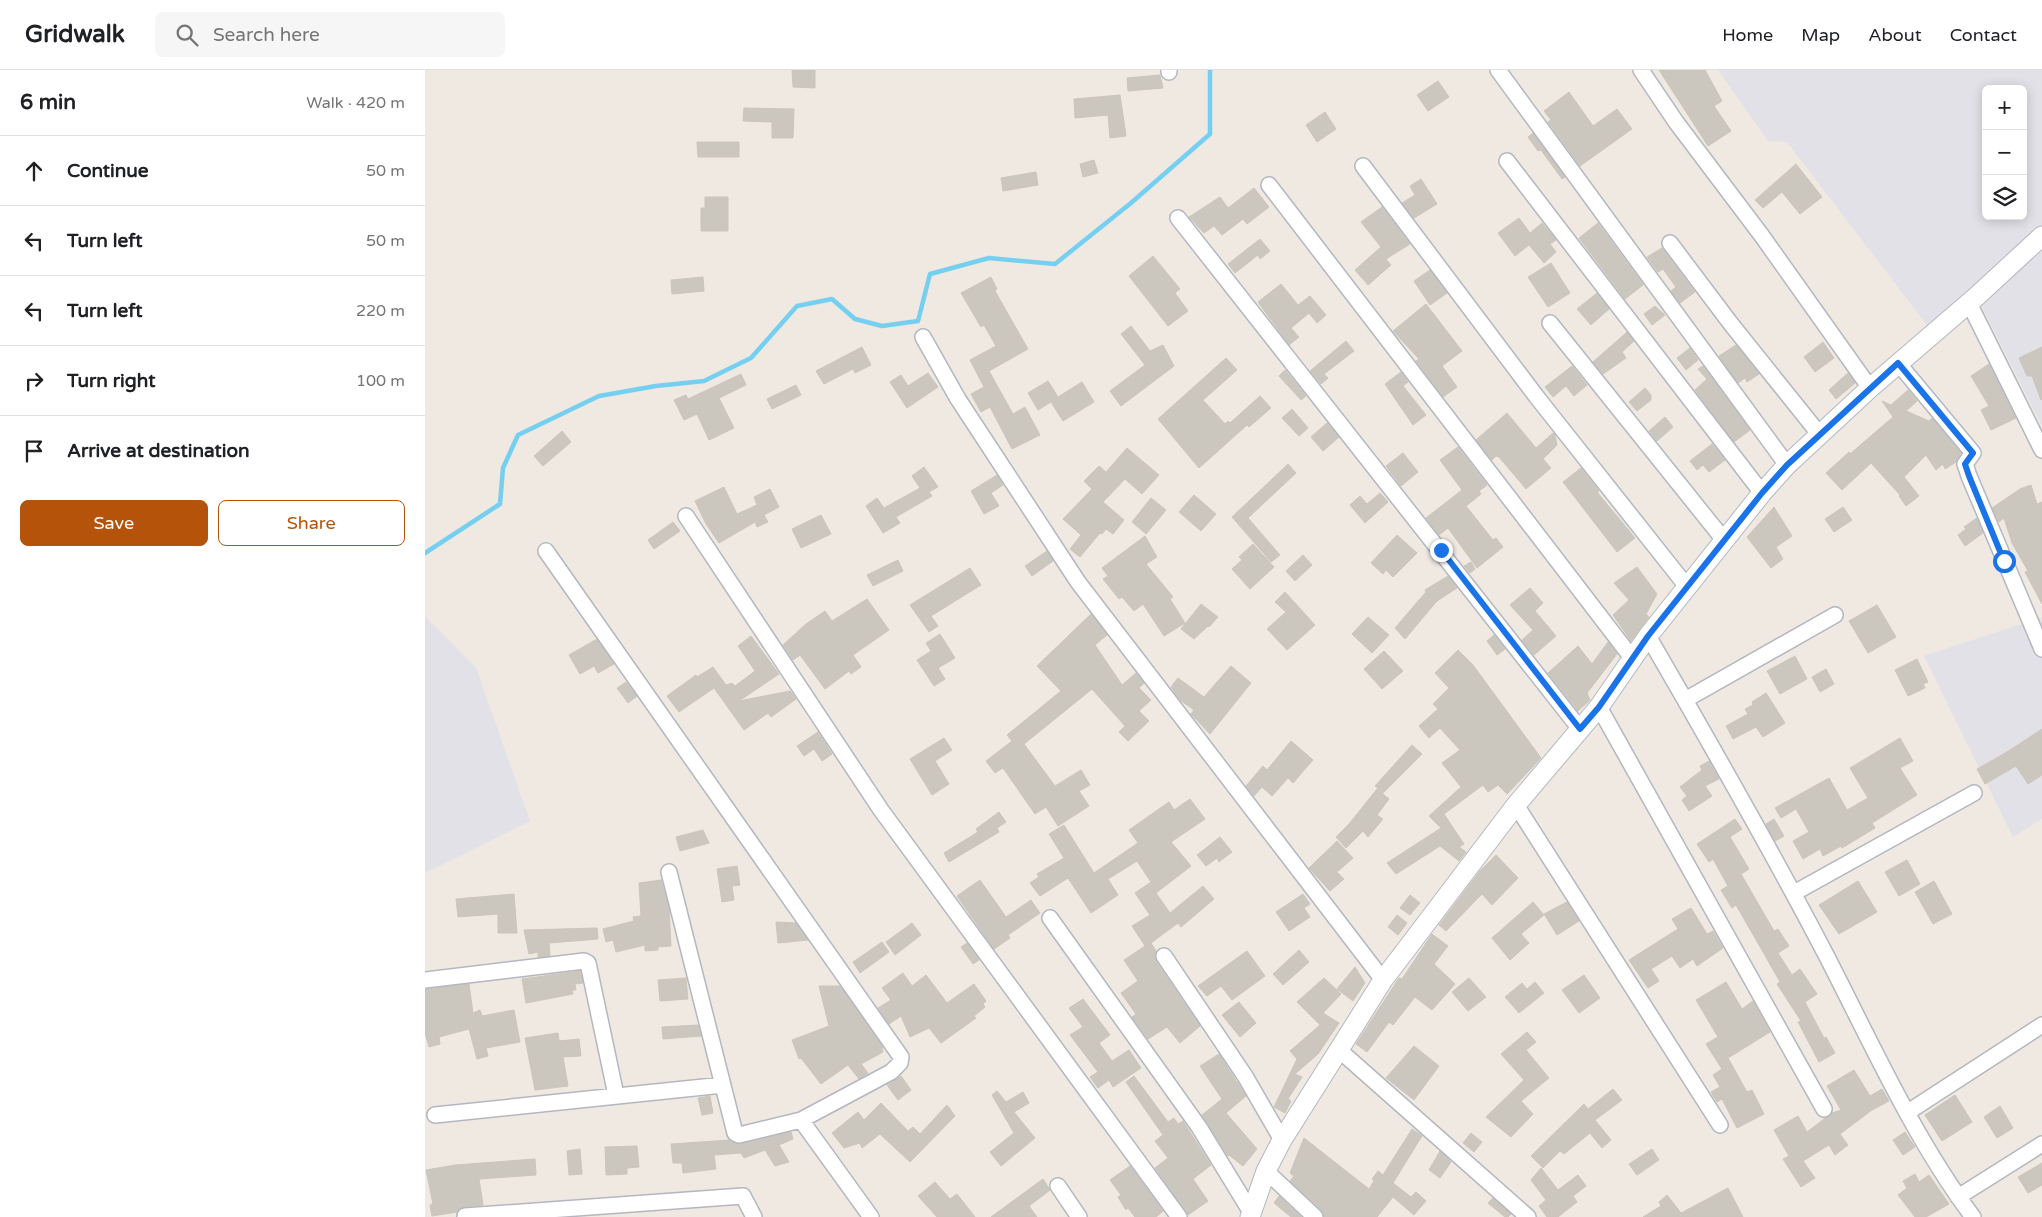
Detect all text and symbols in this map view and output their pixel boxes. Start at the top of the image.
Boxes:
search box [155,12,505,57]
text: Gridwalk [25,20,125,49]
icon: search [173,21,201,49]
text: Search here [213,24,320,46]
text: Home [1722,24,1773,46]
text: Map [1801,24,1840,46]
text: About [1868,24,1922,46]
text: Contact [1950,24,2017,46]
map controls [1982,85,2027,220]
button: + [1982,85,2027,130]
text: 6 min [20,90,76,115]
text: Walk · 420 m [306,93,405,113]
button: − [1982,130,2027,175]
icon: ahead [20,157,48,185]
text: Continue [67,160,149,182]
text: 50 m [366,161,405,181]
button: layers [1982,175,2027,220]
icon: left [20,227,48,255]
text: Turn left [67,230,143,252]
text: 50 m [366,231,405,251]
icon: left [20,297,48,325]
text: Turn left [67,300,143,322]
text: 220 m [356,301,405,321]
icon: right [20,367,48,395]
text: Turn right [67,370,155,392]
text: 100 m [356,371,405,391]
icon: arrive [20,437,48,465]
text: Arrive at destination [67,440,250,462]
button: Save [20,500,208,546]
button: Share [218,500,405,546]
route end [1430,539,1453,562]
route start [1993,550,2016,573]

